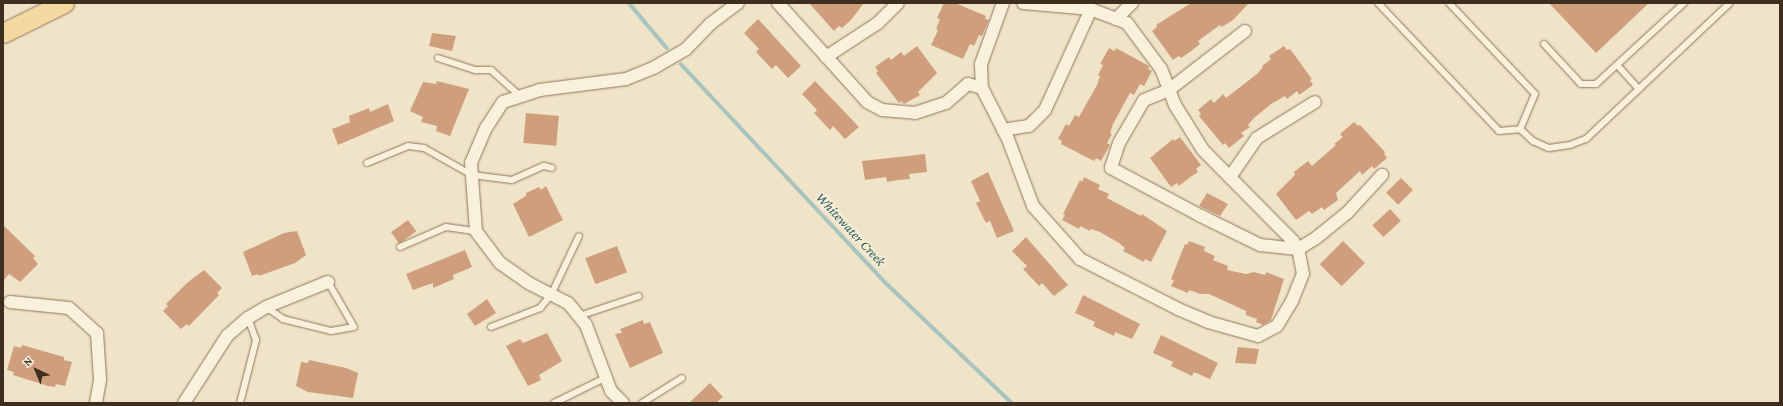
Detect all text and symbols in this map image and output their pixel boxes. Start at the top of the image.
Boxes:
water label: Whitewater Creek [812,189,890,269]
north arrow [16,350,56,390]
text: N [21,354,35,368]

